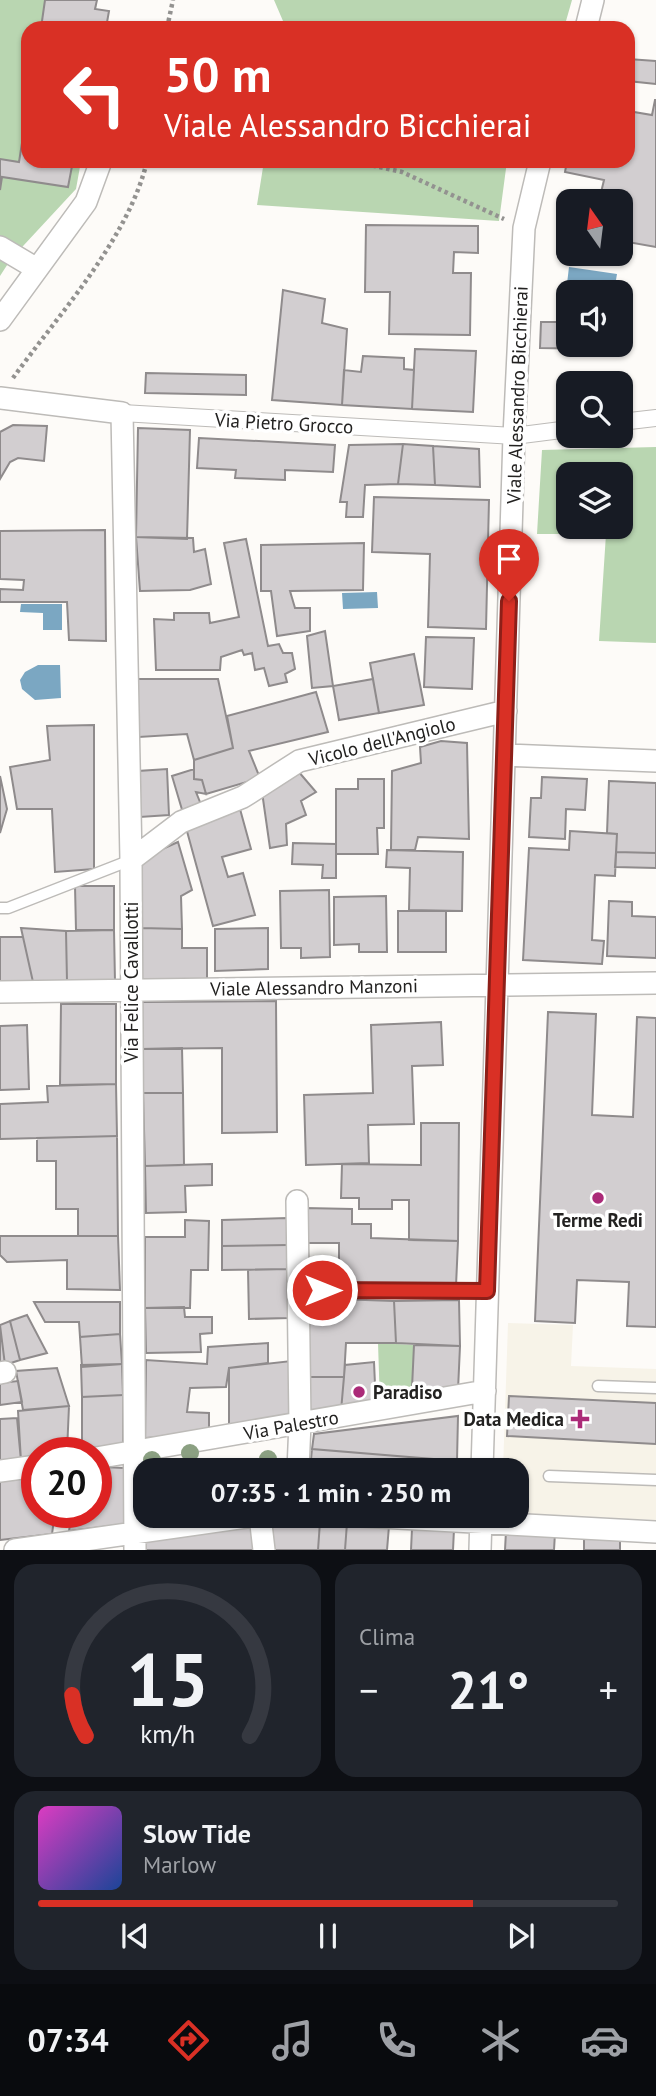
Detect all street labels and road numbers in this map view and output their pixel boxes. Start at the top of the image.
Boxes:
street label: Viale Alessandro Bicchierai [501,286,533,505]
street label: Via Pietro Grocco [213,407,354,439]
street label: Vicolo dell'Angiolo [305,711,458,771]
street label: Via Felice Cavallotti [119,901,143,1064]
street label: Viale Alessandro Manzoni [209,973,418,1001]
street label: Via Palestro [241,1405,340,1445]

